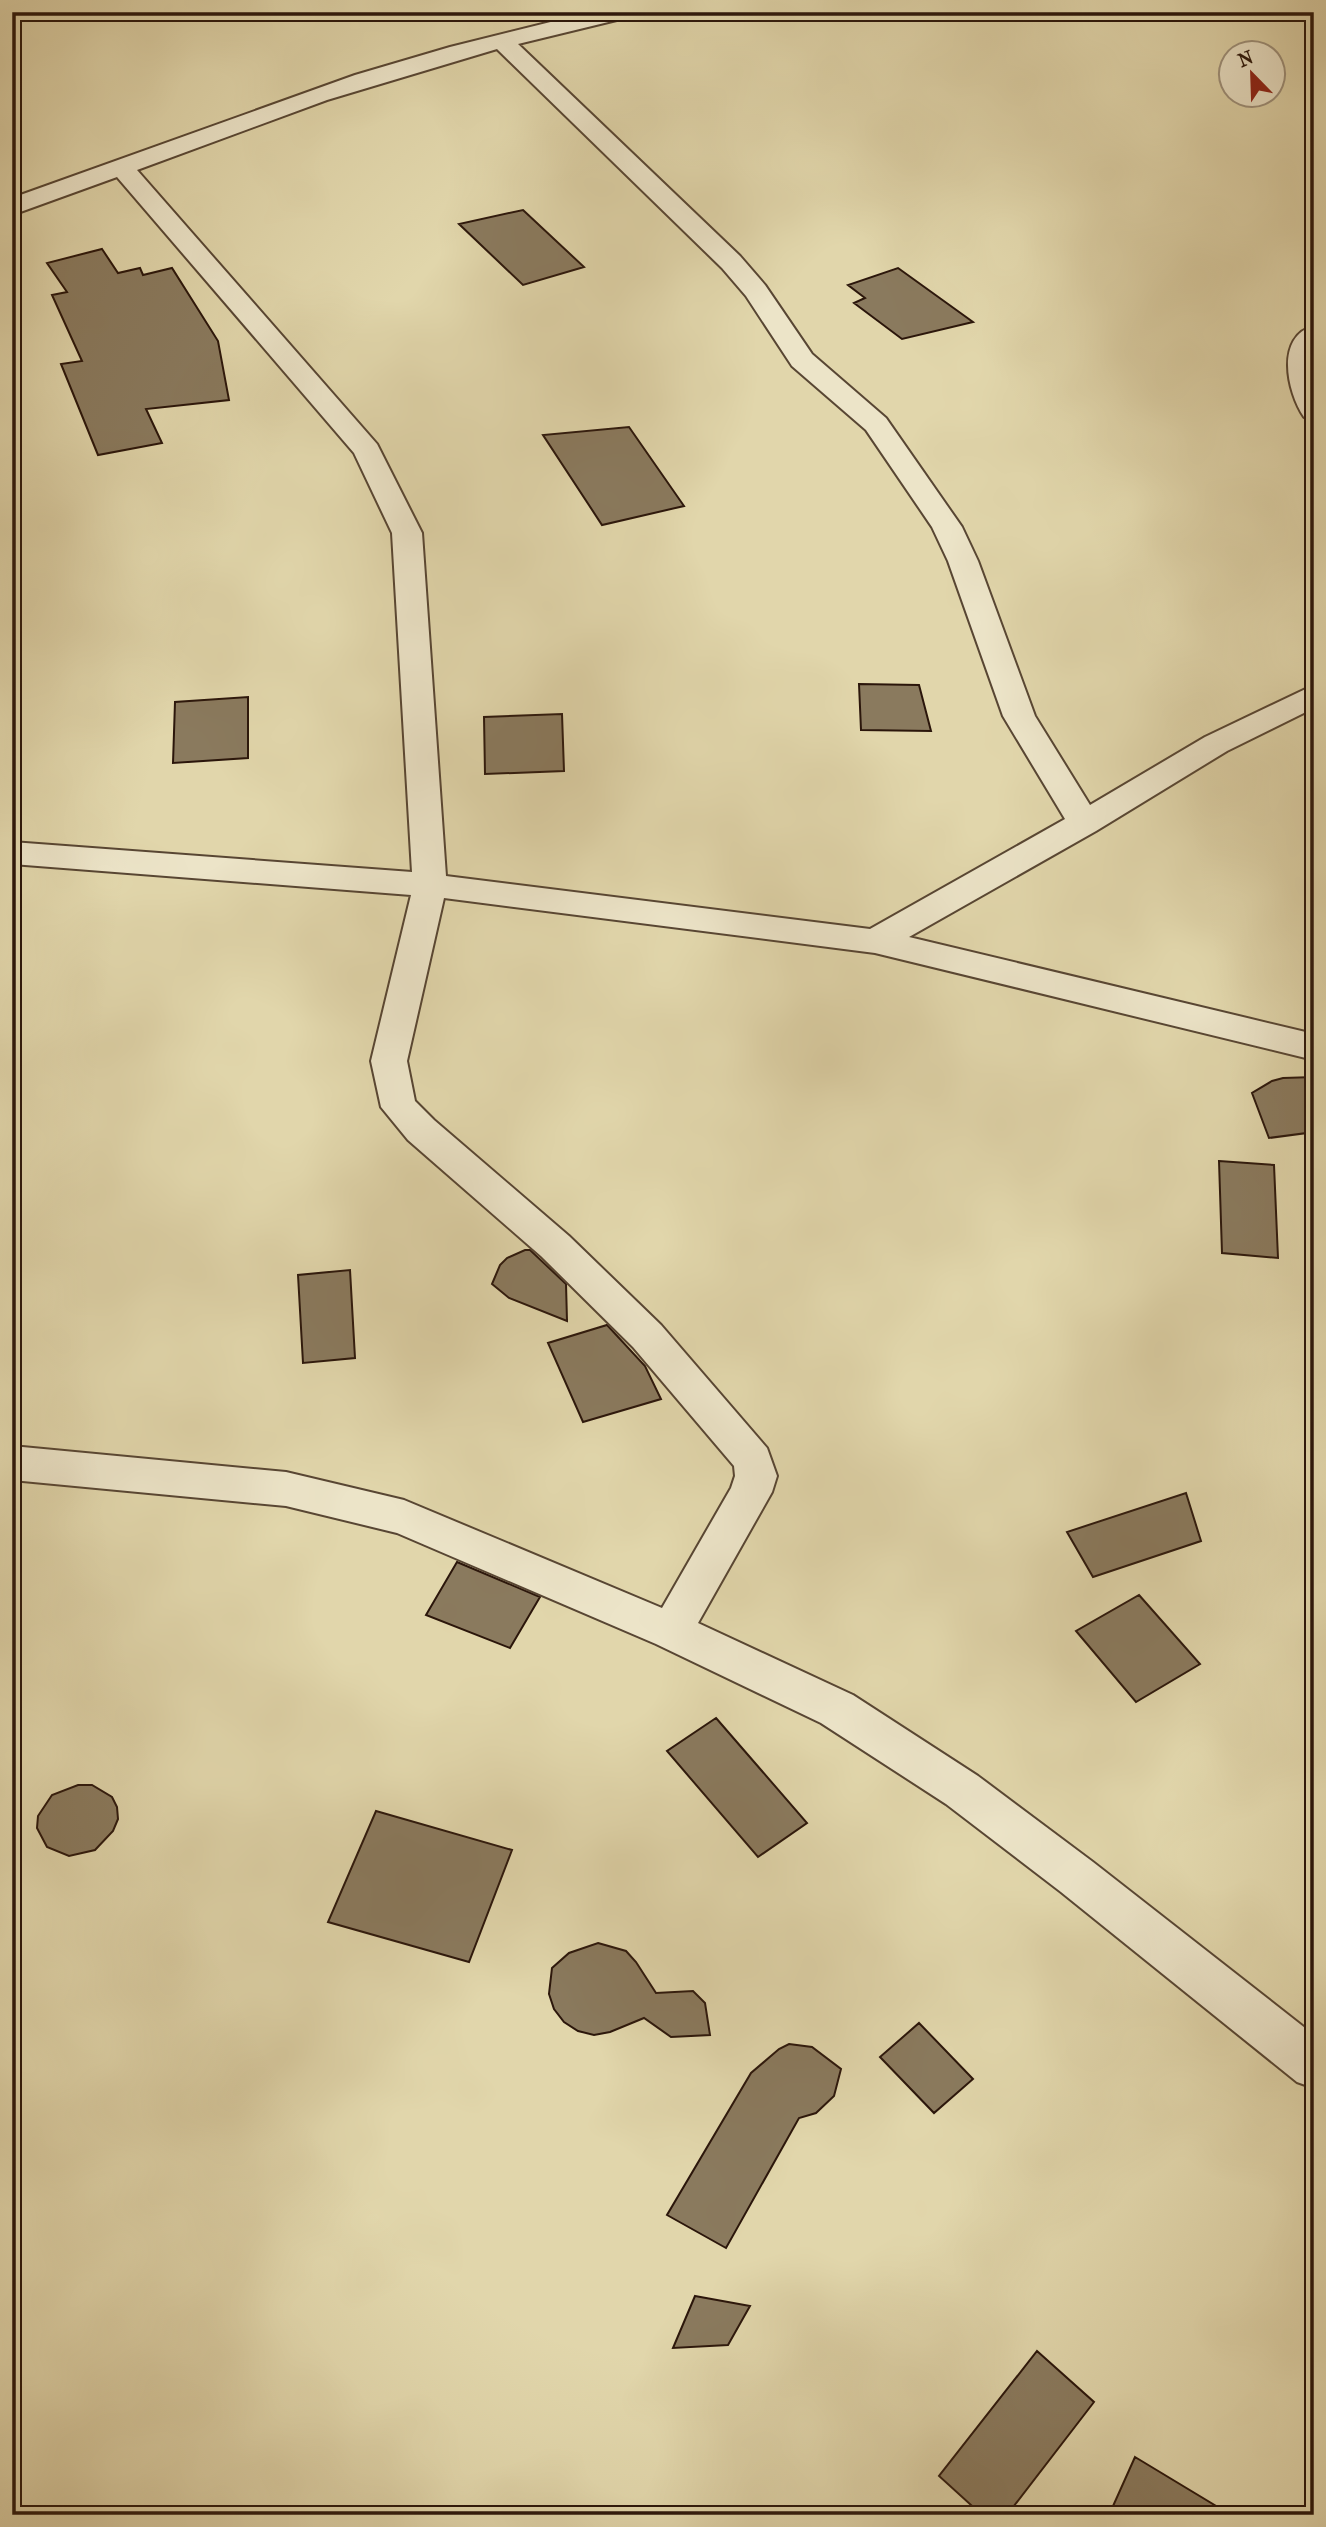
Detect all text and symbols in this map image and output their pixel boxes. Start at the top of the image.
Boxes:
north arrow [1218,38,1288,108]
text: N [1235,46,1257,72]

